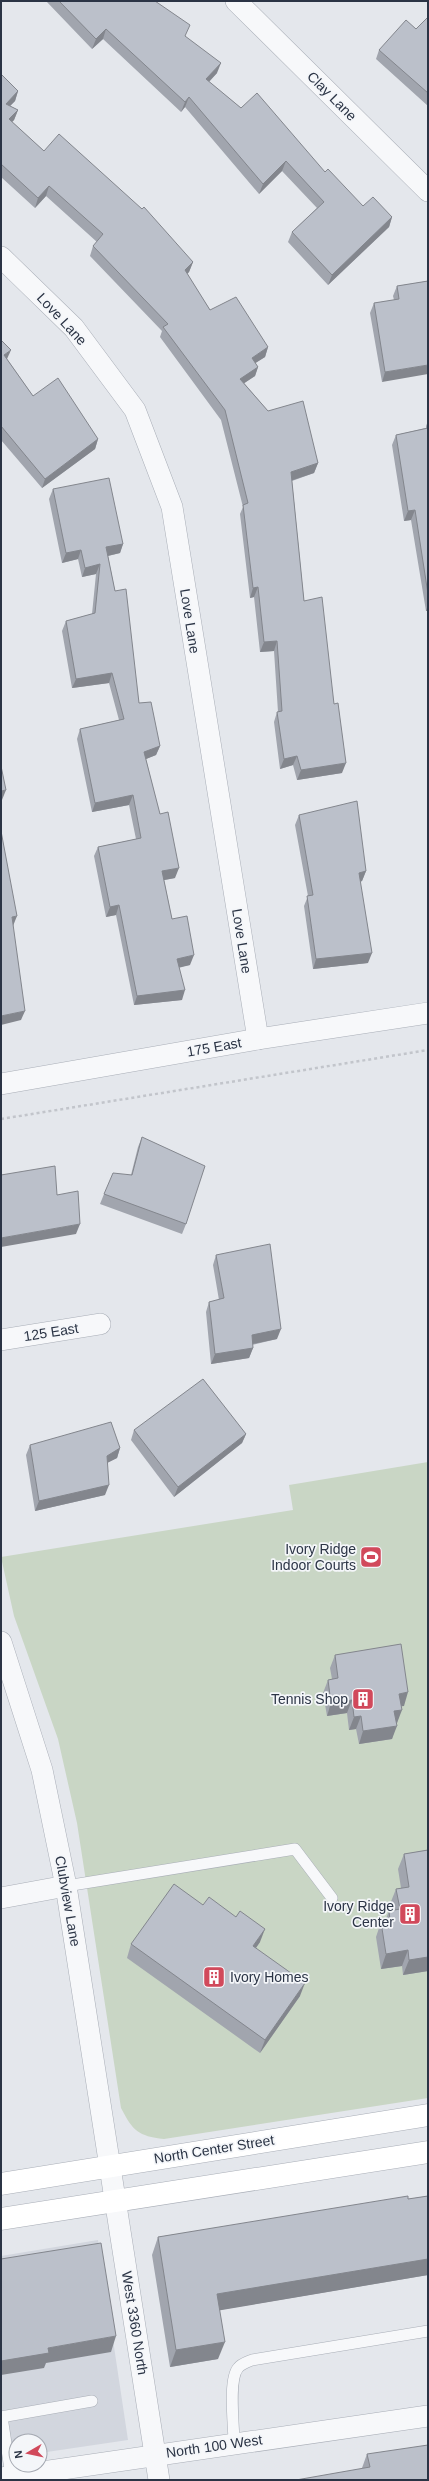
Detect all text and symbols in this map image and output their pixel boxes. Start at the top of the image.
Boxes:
street label: Clay Lane [304,68,360,124]
street label: Love Lane [34,290,90,349]
street label: Love Lane [177,587,203,655]
street label: Love Lane [229,907,255,975]
street label: 175 East [185,1034,243,1060]
street label: 125 East [22,1320,80,1344]
place label: Ivory Ridge Indoor Courts [271,1541,356,1573]
sports icon: Ivory Ridge Indoor Courts [358,1544,384,1570]
building icon: Tennis Shop [350,1686,376,1712]
place label: Tennis Shop [271,1691,348,1707]
street label: Clubview Lane [52,1854,84,1948]
place label: Ivory Ridge Center [323,1898,394,1930]
building icon: Ivory Ridge Center [397,1901,423,1927]
building icon: Ivory Homes [201,1964,227,1990]
place label: Ivory Homes [230,1969,309,1985]
street label: North Center Street [153,2132,275,2166]
street label: West 3360 North [119,2270,151,2376]
street label: North 100 West [165,2431,263,2461]
north arrow [8,2433,48,2473]
text: N [12,2450,25,2459]

